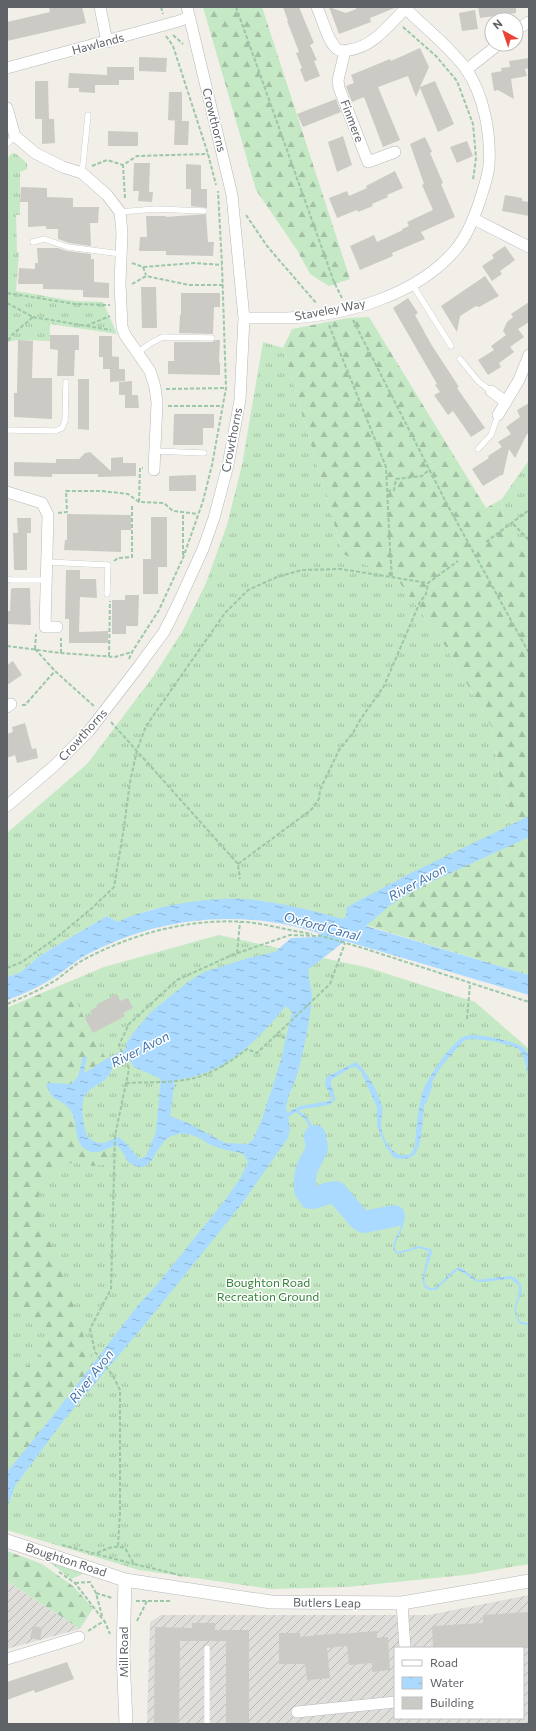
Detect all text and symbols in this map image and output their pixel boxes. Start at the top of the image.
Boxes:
north arrow [484,12,524,52]
text: N [490,16,505,32]
street label: Hawlands [70,29,125,57]
street label: Crowthorns [200,86,230,153]
street label: Finmere [338,97,367,144]
street label: Staveley Way [293,295,366,323]
street label: Crowthorns [218,406,244,473]
street label: Crowthorns [55,705,109,763]
water label: River Avon [385,860,449,904]
water label: Oxford Canal [282,908,363,944]
water label: River Avon [108,1028,172,1070]
park label: Boughton Road Recreation Ground [217,1275,319,1303]
water label: River Avon [65,1346,117,1406]
street label: Boughton Road [24,1539,109,1579]
street label: Butlers Leap [293,1594,361,1610]
street label: Mill Road [116,1626,130,1678]
legend [394,1647,524,1719]
text: Road [430,1655,458,1669]
text: Water [430,1675,464,1689]
text: Building [430,1695,474,1709]

